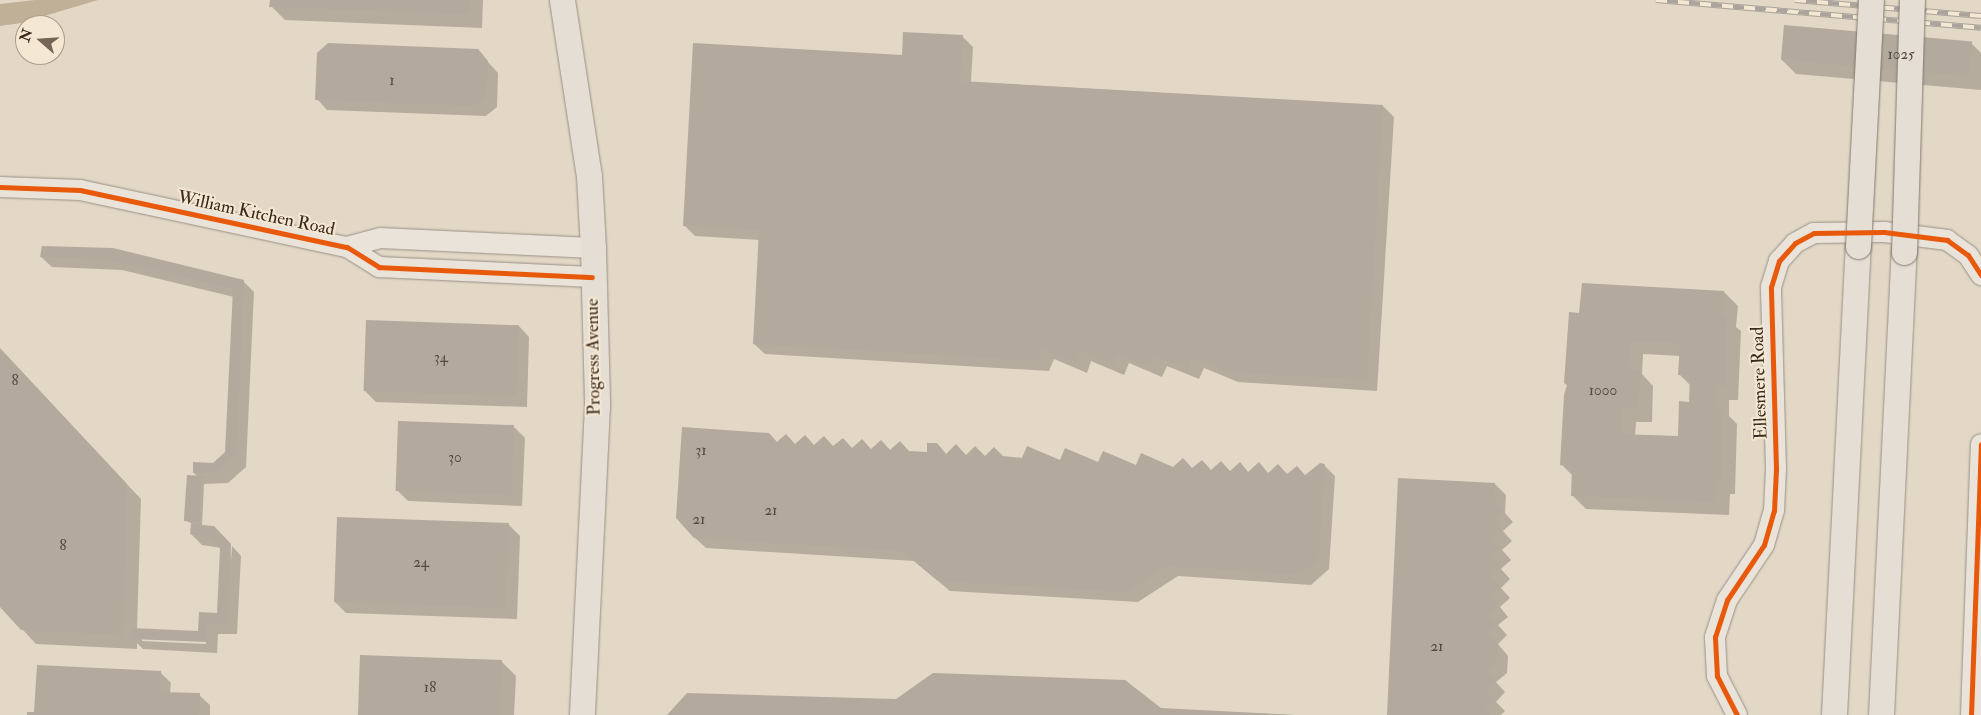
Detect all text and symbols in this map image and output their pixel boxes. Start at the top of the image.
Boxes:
north arrow [15,15,65,65]
text: N [16,27,36,44]
house number: 1025 [1887,46,1915,64]
house number: 1 [389,72,395,90]
street label: William Kitchen Road [175,187,337,241]
street label: Progress Avenue [582,298,606,416]
street label: Ellesmere Road [1747,326,1773,440]
house number: 34 [434,349,448,367]
house number: 8 [11,372,19,390]
house number: 1000 [1589,382,1617,400]
house number: 31 [695,442,707,460]
house number: 30 [448,449,462,467]
house number: 21 [765,502,777,520]
house number: 21 [693,511,705,529]
house number: 8 [59,537,67,555]
house number: 24 [413,554,429,572]
house number: 21 [1431,638,1443,656]
house number: 18 [424,679,436,697]

